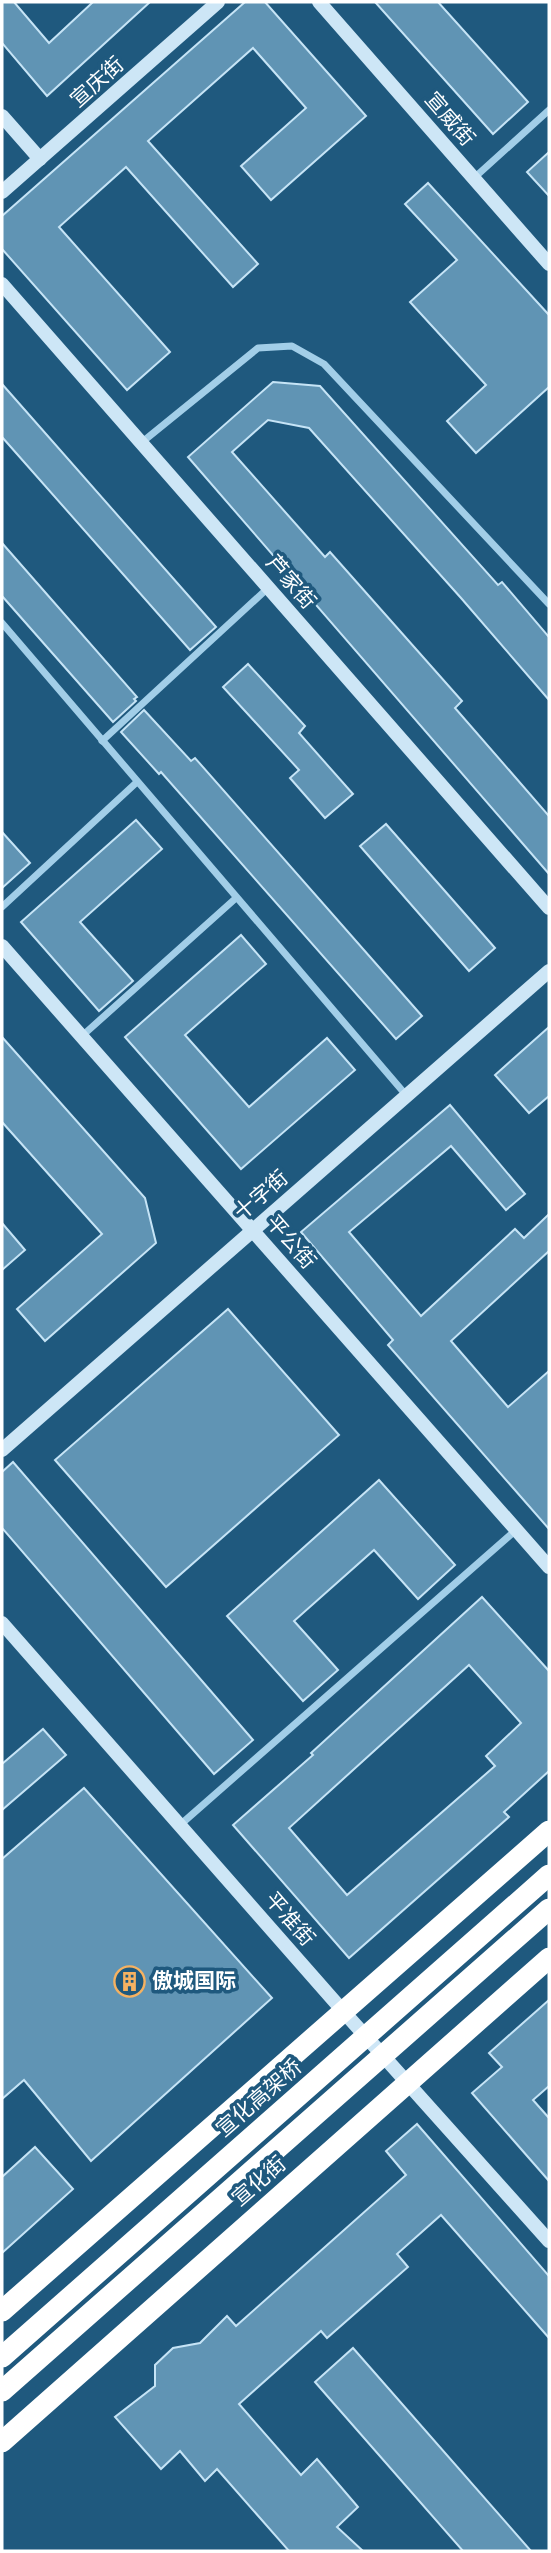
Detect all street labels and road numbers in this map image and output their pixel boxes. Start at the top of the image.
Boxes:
street label: 宣庆街 [64,51,128,112]
street label: 宣威街 [420,86,481,151]
street label: 芦家街 [261,549,322,614]
street label: 十字街 [228,1164,293,1225]
street label: 平公街 [261,1209,322,1274]
street label: 平准街 [260,1886,321,1951]
street label: 宣化高架桥 [210,2053,306,2141]
street label: 宣化街 [226,2150,291,2211]

